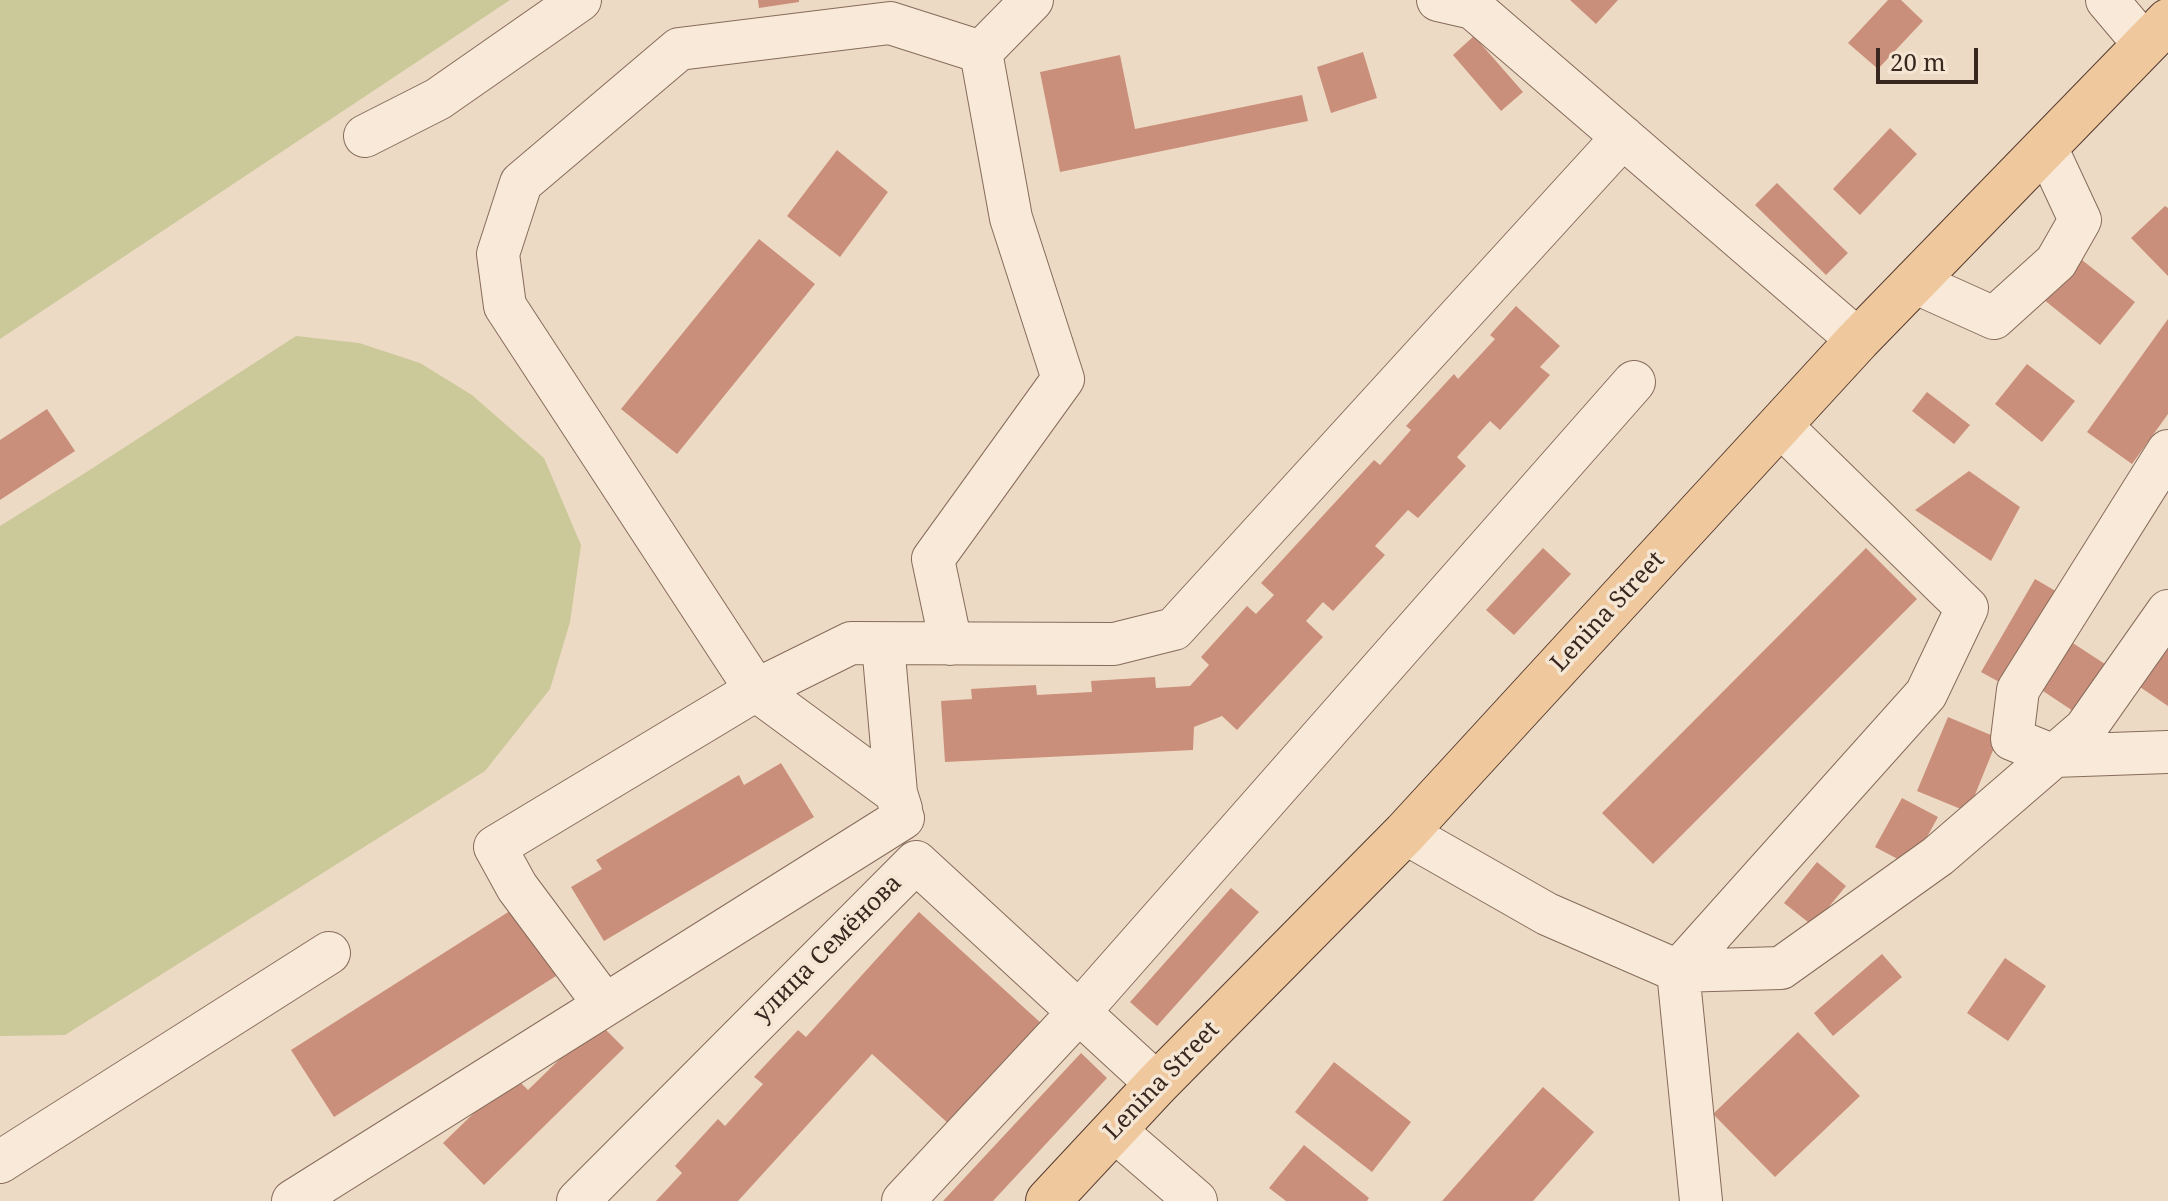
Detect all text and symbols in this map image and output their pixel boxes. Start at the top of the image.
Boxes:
scale bar [1880,32,1982,82]
text: 20 m [1890,45,1946,78]
street label: Lenina Street [1545,546,1671,678]
street label: улица Семёнова [748,869,908,1029]
street label: Lenina Street [1098,1016,1226,1146]

